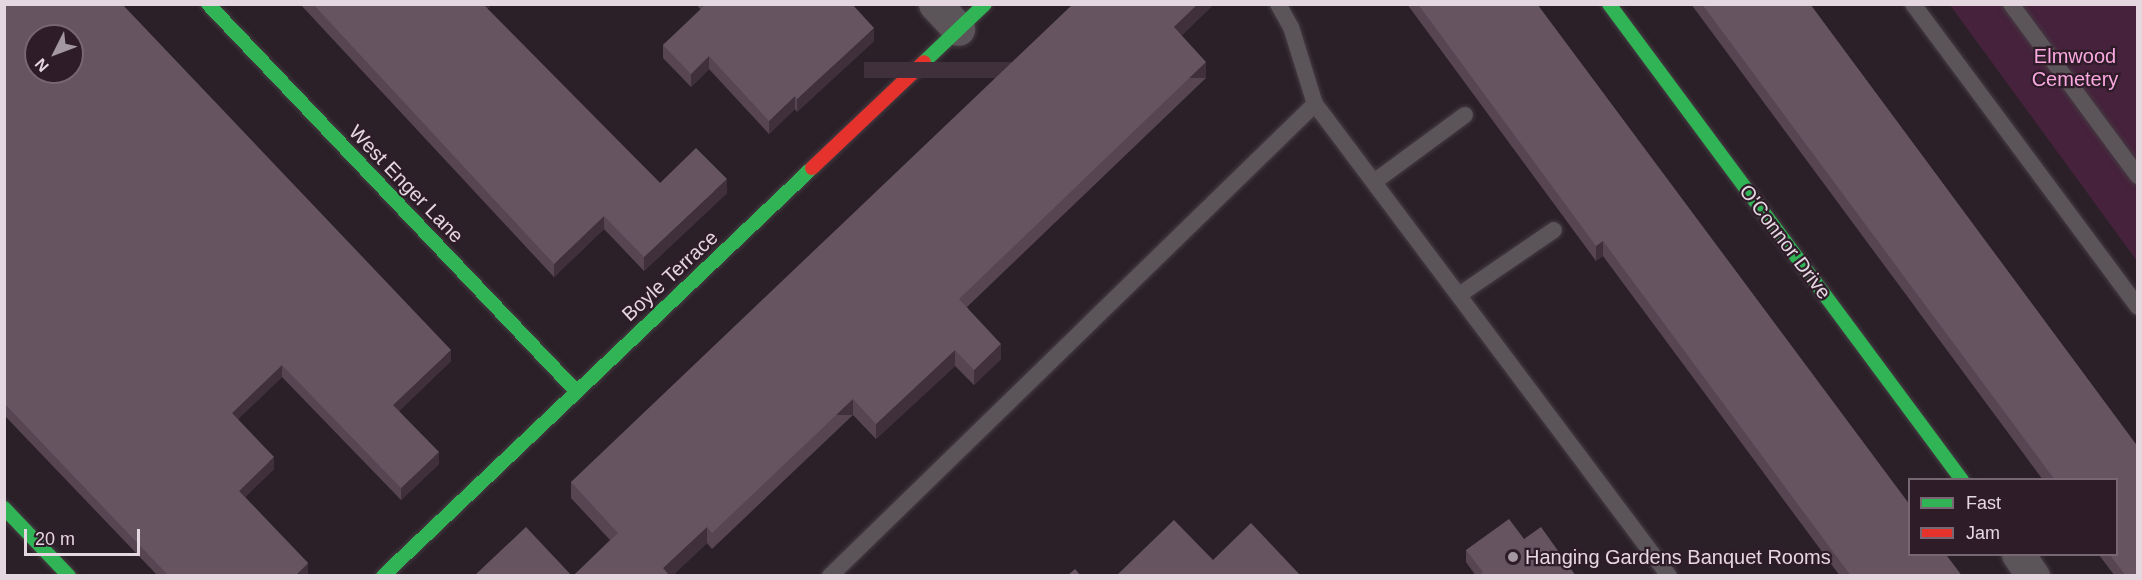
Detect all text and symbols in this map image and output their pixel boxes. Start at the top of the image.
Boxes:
north arrow [24,24,84,84]
park label: Elmwood Cemetery [2032,44,2118,91]
text: N [32,55,52,75]
street label: West Enger Lane [344,120,468,248]
street label: O'Connor Drive [1734,180,1836,304]
street label: Boyle Terrace [617,226,723,326]
legend [1908,478,2118,556]
text: Fast [1966,493,2001,513]
scale bar [27,517,142,555]
text: Jam [1966,523,2000,543]
text: 20 m [35,529,75,549]
place label: Hanging Gardens Banquet Rooms [1525,545,1831,569]
marker: Hanging Gardens Banquet Rooms [1506,550,1520,564]

